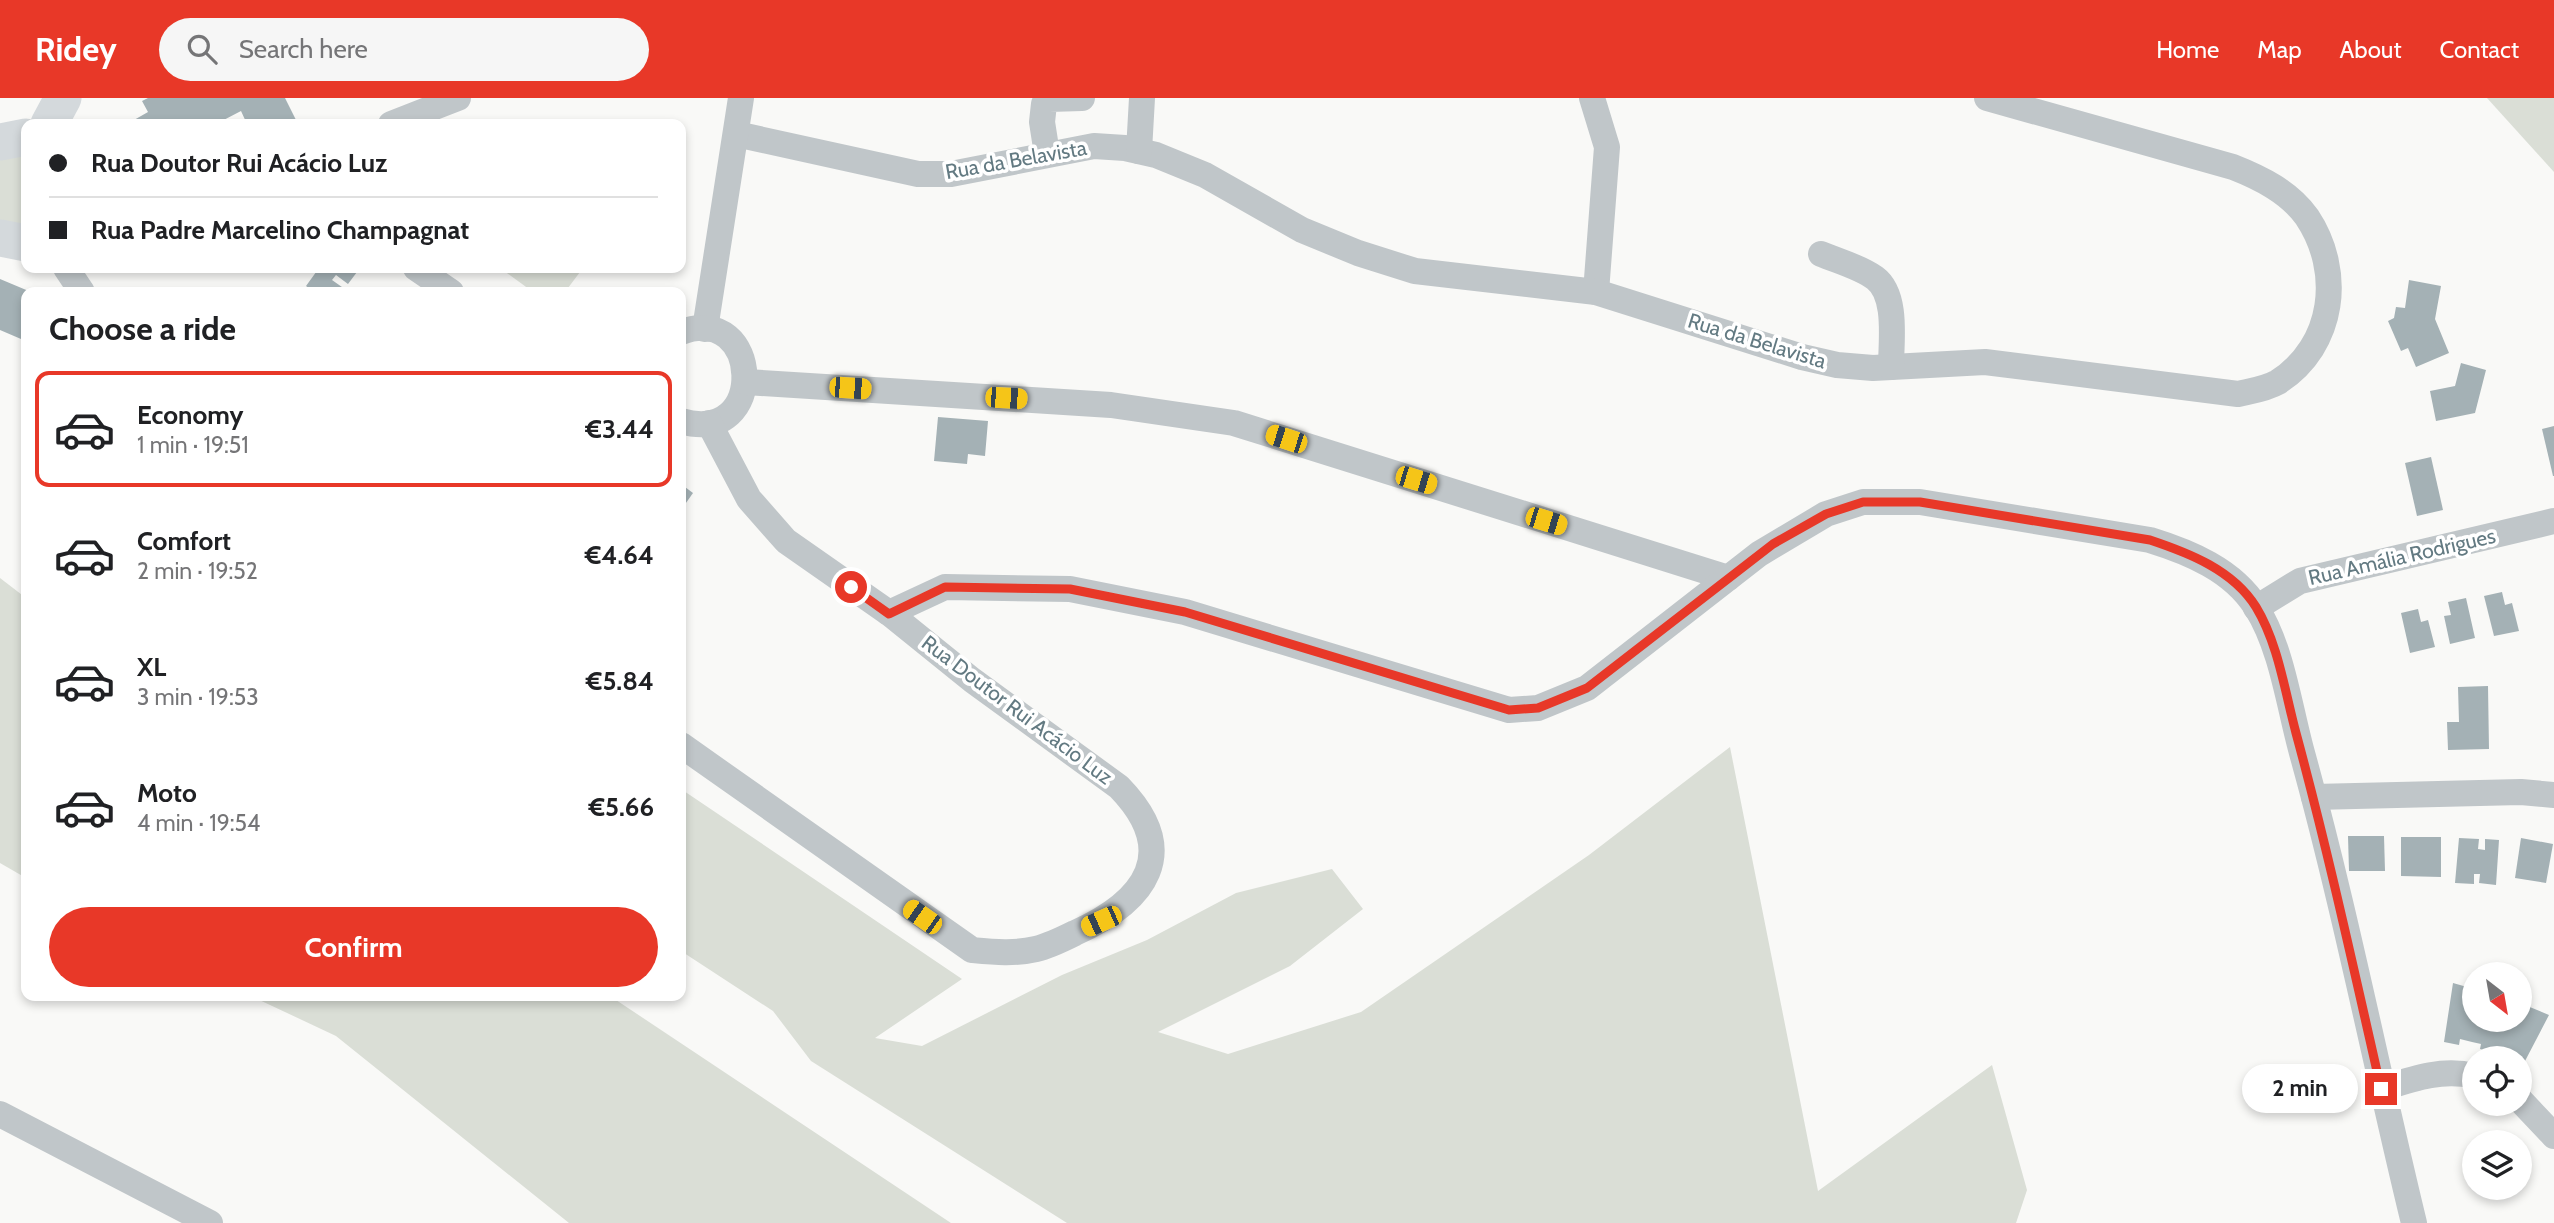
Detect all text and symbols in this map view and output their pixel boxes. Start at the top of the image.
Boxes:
search box [159,18,649,81]
text: Ridey [35,29,117,69]
icon: search [183,30,221,68]
text: Search here [239,33,368,65]
text: Home [2156,35,2219,64]
text: Map [2257,35,2302,64]
text: About [2340,35,2402,64]
text: Contact [2440,35,2519,64]
street label: Rua da Belavista [943,135,1089,184]
text: Rua Doutor Rui Acácio Luz [91,147,387,179]
text: Rua Padre Marcelino Champagnat [91,214,469,246]
street label: Rua da Belavista [1685,308,1829,373]
text: Choose a ride [49,309,236,348]
car [829,376,872,400]
car [985,386,1028,410]
icon: car [53,398,116,461]
text: Economy [137,399,243,431]
text: €3.44 [585,413,654,445]
car [1263,423,1310,455]
text: 1 min · 19:51 [137,431,249,459]
car [1393,464,1440,496]
car [1523,505,1570,537]
street label: Rua Amália Rodrigues [2306,523,2498,590]
icon: car [53,524,116,587]
text: Comfort [137,525,231,557]
text: €4.64 [585,539,654,571]
text: 2 min · 19:52 [137,557,258,585]
route start [835,571,867,603]
street label: Rua Doutor Rui Acácio Luz [917,630,1118,790]
icon: car [53,650,116,713]
text: XL [137,651,166,683]
text: €5.84 [586,665,654,697]
text: 3 min · 19:53 [137,683,259,711]
icon: car [53,776,116,839]
text: Moto [137,777,197,809]
text: €5.66 [588,791,654,823]
text: 4 min · 19:54 [137,809,260,837]
car [899,896,946,938]
car [1078,903,1125,939]
button: Confirm [49,907,658,987]
north arrow [2462,962,2532,1032]
map controls [2462,962,2532,1200]
button: locate [2462,1046,2532,1116]
callout: 2 min [2241,1065,2356,1114]
route end [2365,1073,2397,1105]
text: 2 min [2272,1074,2328,1102]
button: layers [2462,1130,2532,1200]

